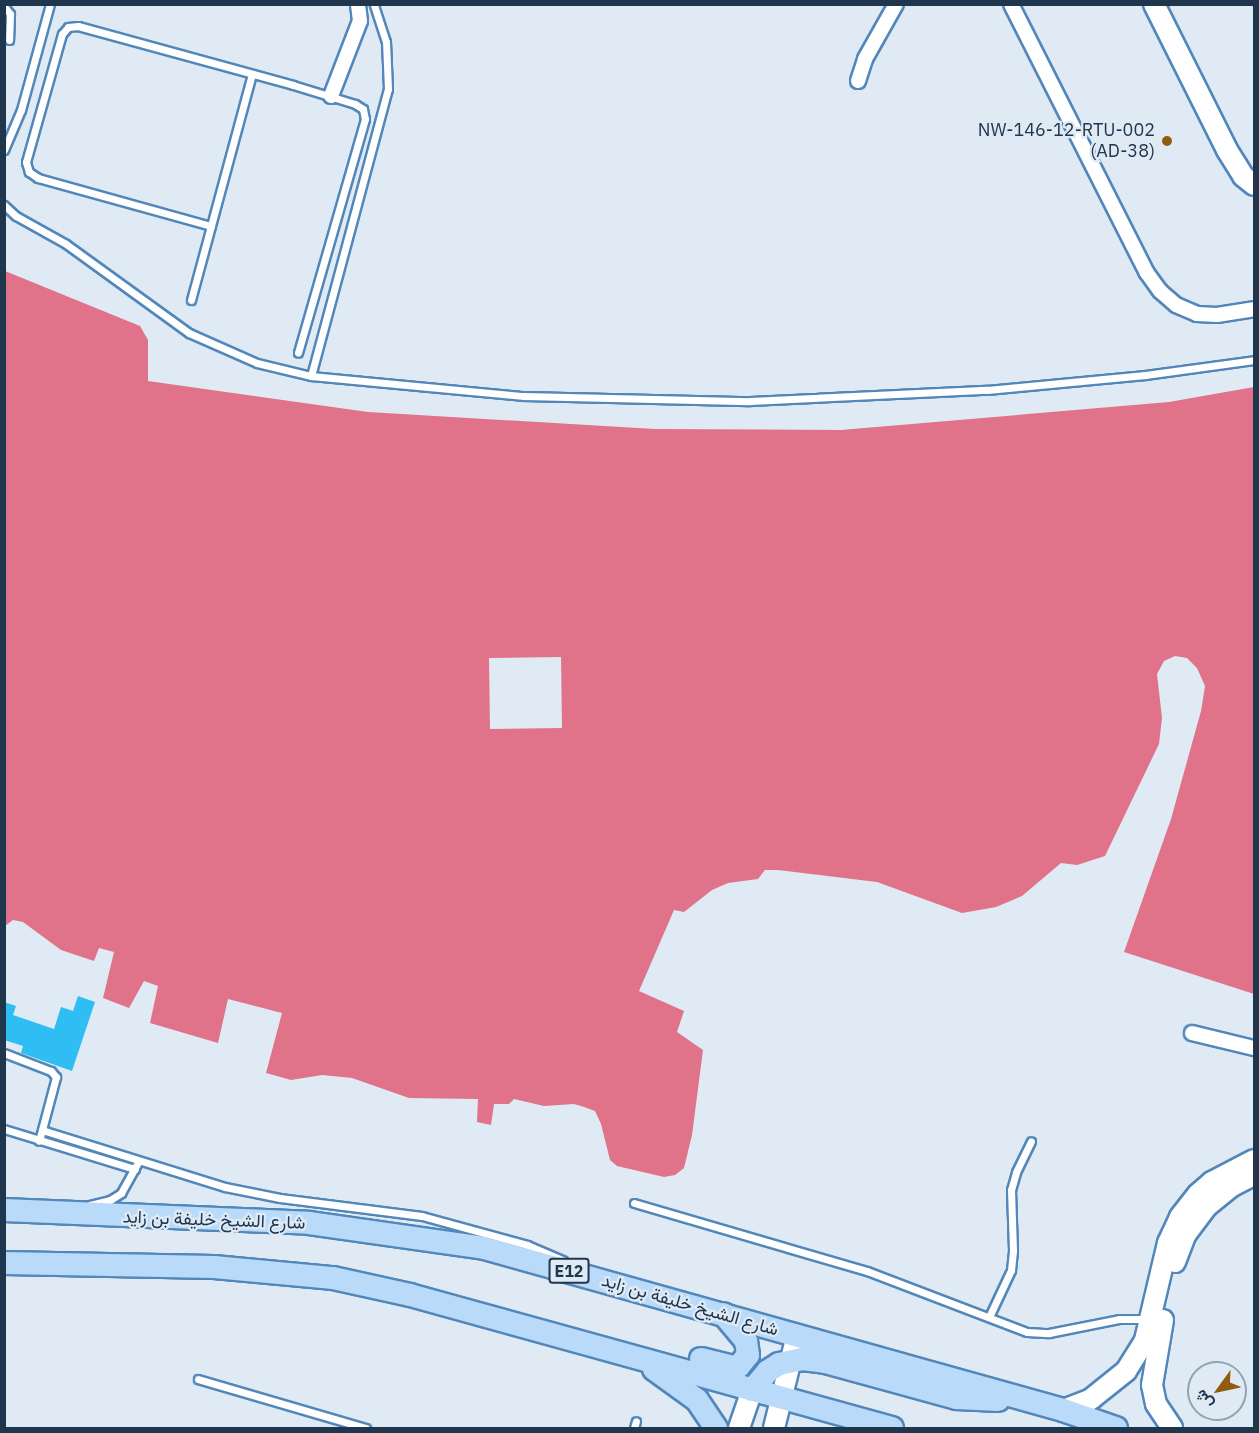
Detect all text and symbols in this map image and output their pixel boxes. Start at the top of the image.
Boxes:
place label: NW-146-12-RTU-002 (AD-38) [978,120,1155,162]
marker: NW-146-12-RTU-002 (AD-38) [1160,134,1174,148]
street label: شارع الشيخ خليفة بن زايد [122,1206,306,1234]
road number: E12 [548,1258,590,1284]
street label: شارع الشيخ خليفة بن زايد [599,1269,781,1341]
north arrow [1187,1361,1247,1421]
text: ش [1190,1386,1217,1413]

